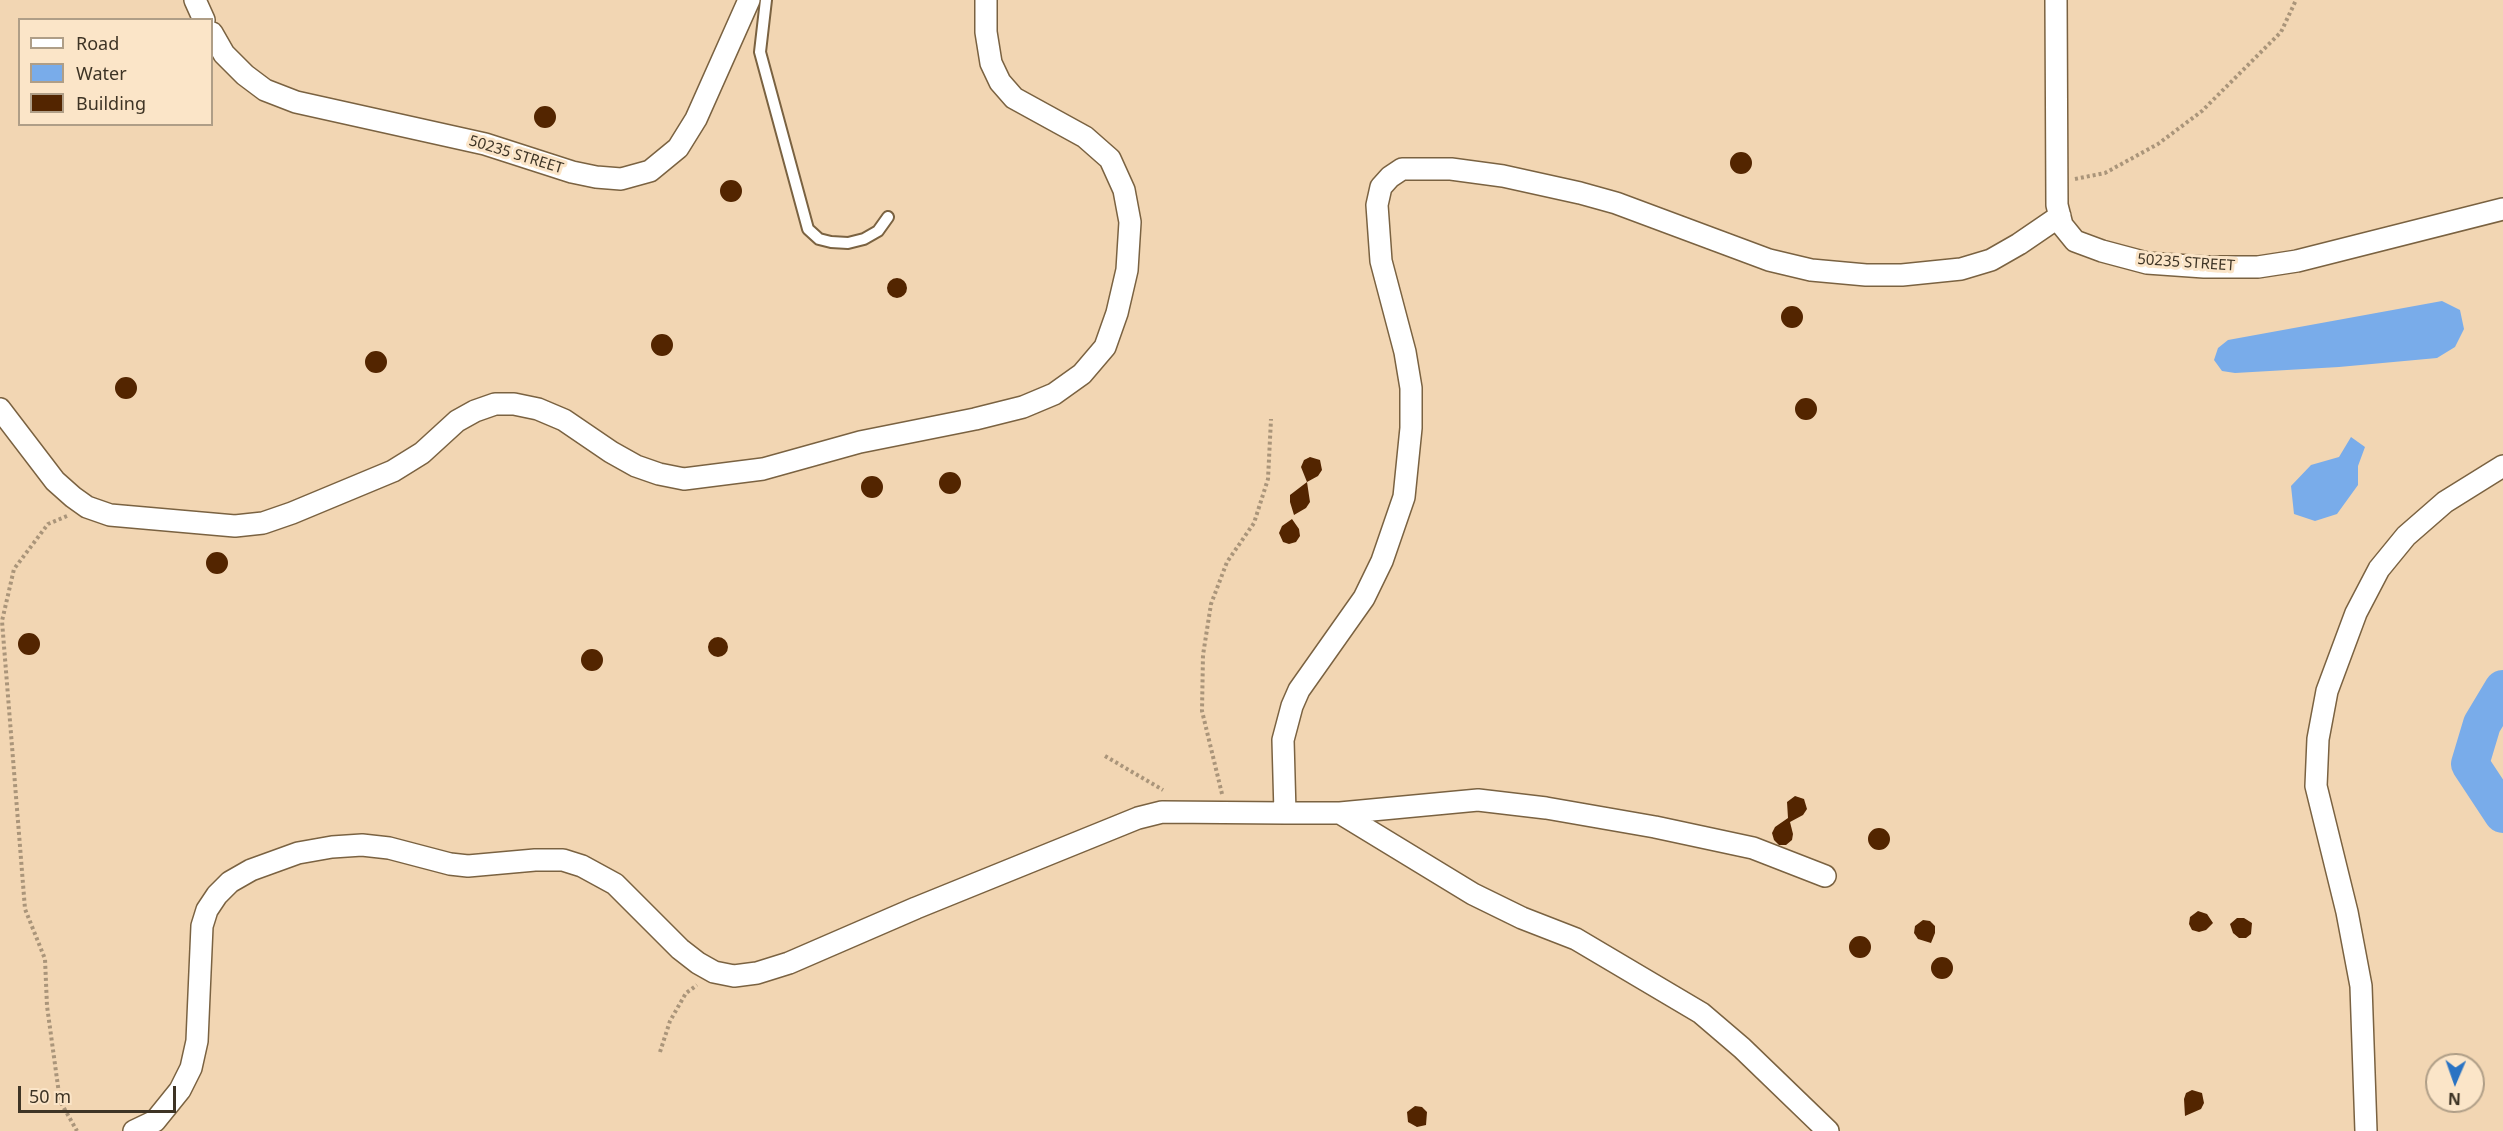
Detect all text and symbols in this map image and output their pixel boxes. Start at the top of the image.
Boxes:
legend [18,18,213,126]
text: Road [76,31,119,55]
text: Water [76,61,127,85]
text: Building [76,91,146,115]
street label: 50235 STREET [467,132,565,178]
street label: 50235 STREET [2137,251,2235,275]
north arrow [2425,1053,2485,1113]
scale bar [21,1074,178,1112]
text: 50 m [29,1084,71,1108]
text: N [2448,1088,2461,1110]

